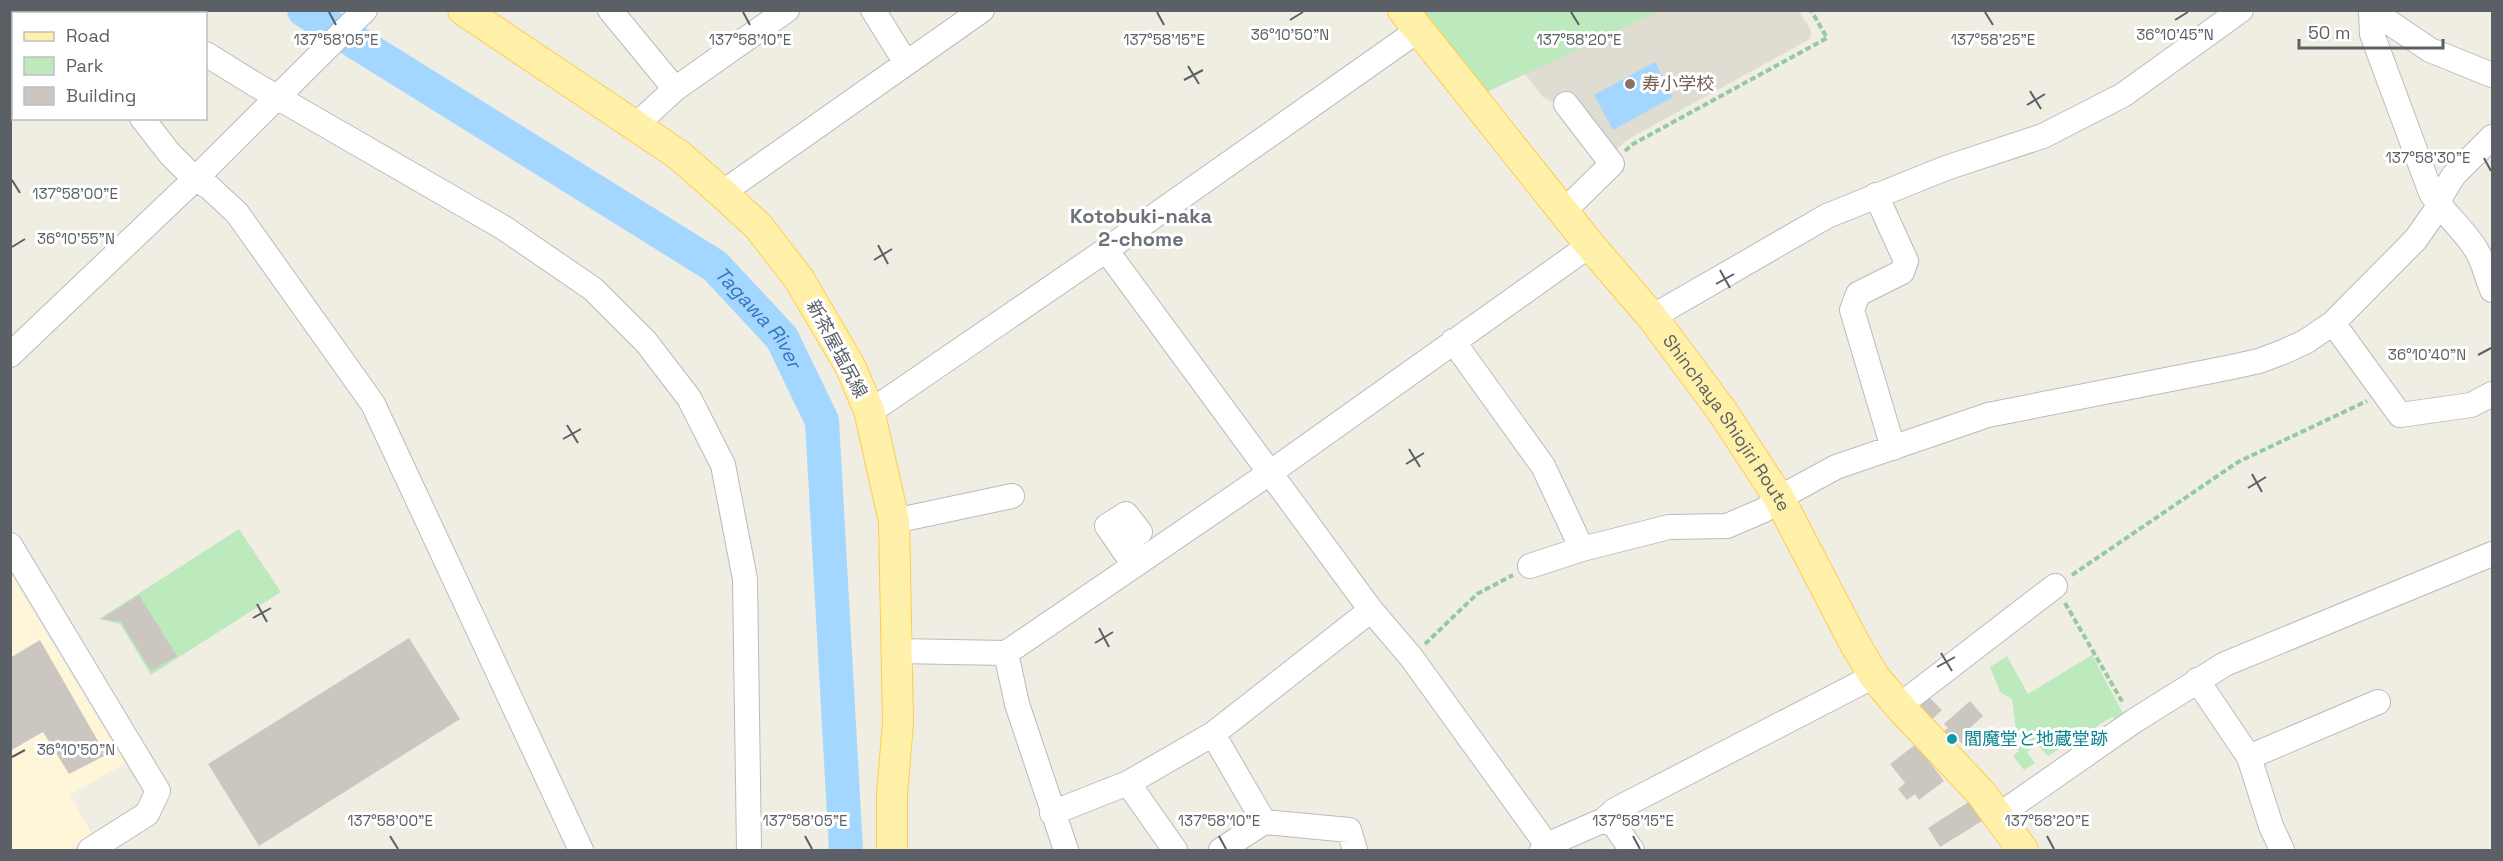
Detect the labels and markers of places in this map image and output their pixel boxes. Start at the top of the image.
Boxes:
place label: 寿小学校 [1642,72,1714,95]
marker: 寿小学校 [1623,77,1637,91]
place label: 閻魔堂と地蔵堂跡 [1964,727,2108,750]
marker: 閻魔堂と地蔵堂跡 [1945,732,1959,746]

